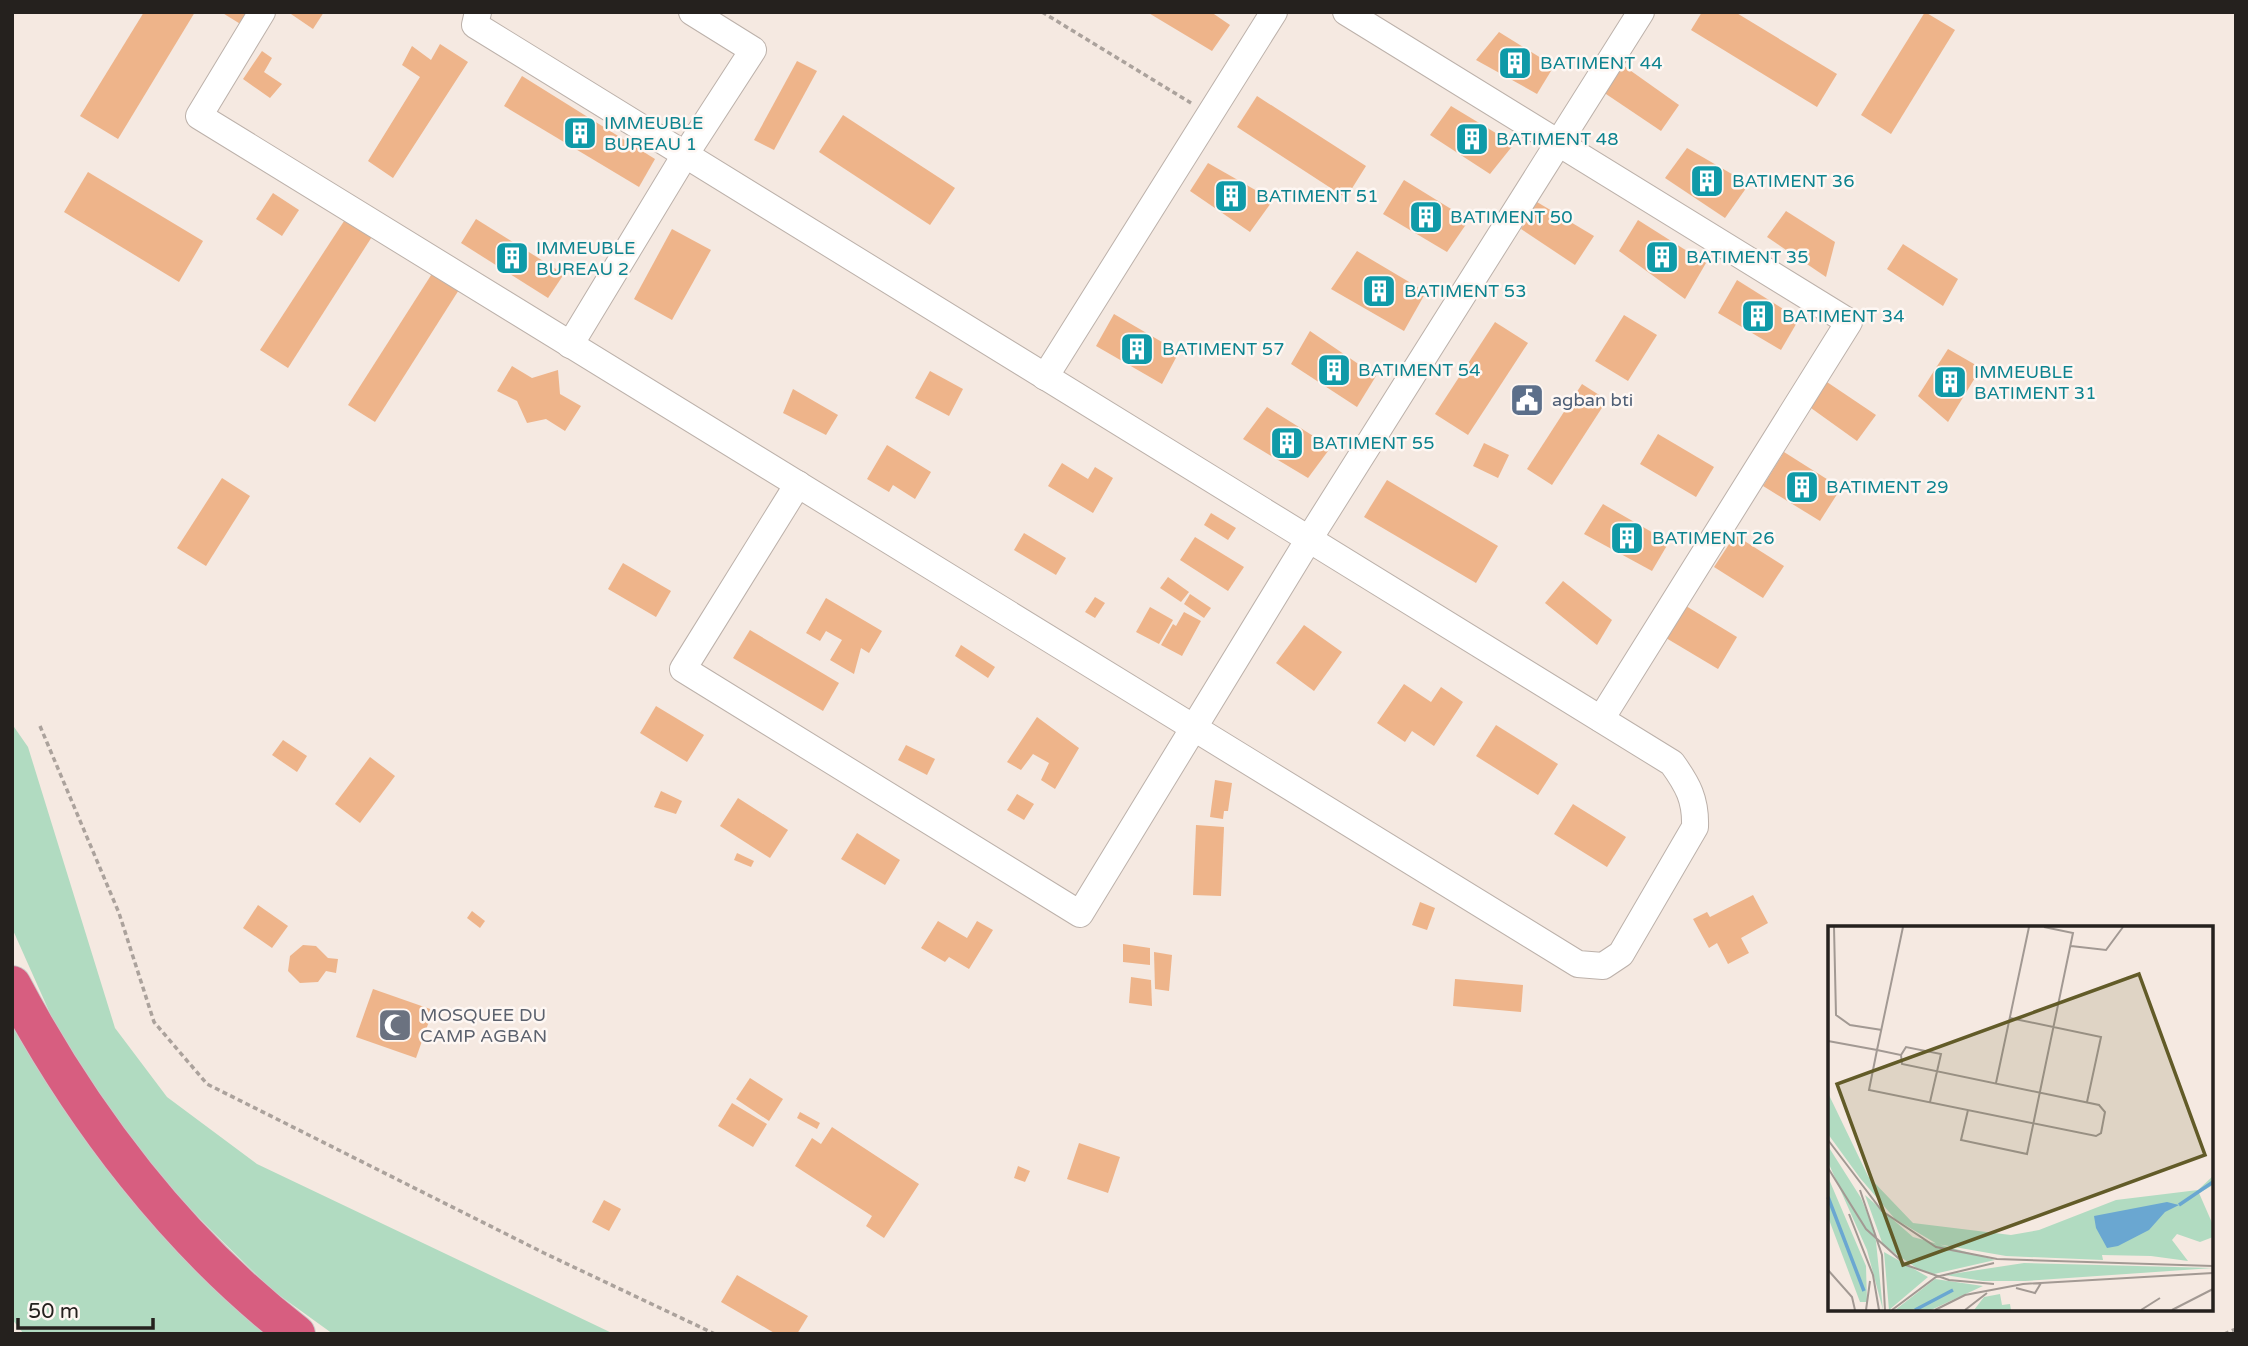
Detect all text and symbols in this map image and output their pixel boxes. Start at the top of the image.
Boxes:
building icon: BATIMENT 44 [1496,44,1534,82]
place label: BATIMENT 44 [1540,52,1662,74]
place label: IMMEUBLE BUREAU 1 [604,112,703,155]
building icon: IMMEUBLE BUREAU 1 [561,114,599,152]
building icon: BATIMENT 48 [1453,120,1491,158]
place label: BATIMENT 48 [1496,128,1618,150]
building icon: BATIMENT 36 [1688,162,1726,200]
place label: BATIMENT 36 [1732,170,1854,192]
building icon: BATIMENT 51 [1212,177,1250,215]
place label: BATIMENT 51 [1256,185,1378,207]
building icon: BATIMENT 50 [1407,198,1445,236]
place label: BATIMENT 50 [1450,206,1572,228]
place label: IMMEUBLE BUREAU 2 [536,237,635,280]
building icon: BATIMENT 35 [1643,238,1681,276]
building icon: IMMEUBLE BUREAU 2 [493,239,531,277]
place label: BATIMENT 35 [1686,246,1808,268]
building icon: BATIMENT 53 [1360,272,1398,310]
place label: BATIMENT 53 [1404,280,1526,302]
building icon: BATIMENT 34 [1739,297,1777,335]
place label: BATIMENT 34 [1782,305,1904,327]
building icon: BATIMENT 57 [1118,330,1156,368]
place label: BATIMENT 57 [1162,338,1284,360]
building icon: BATIMENT 54 [1315,351,1353,389]
place label: BATIMENT 54 [1358,359,1480,381]
place label: IMMEUBLE BATIMENT 31 [1974,361,2096,404]
building icon: IMMEUBLE BATIMENT 31 [1931,363,1969,401]
public building icon: agban bti [1508,381,1546,419]
place label: agban bti [1552,389,1633,411]
building icon: BATIMENT 55 [1268,424,1306,462]
place label: BATIMENT 55 [1312,432,1434,454]
building icon: BATIMENT 29 [1783,468,1821,506]
place label: BATIMENT 29 [1826,476,1948,498]
building icon: BATIMENT 26 [1608,519,1646,557]
place label: BATIMENT 26 [1652,527,1774,549]
inset map [1828,926,2213,1311]
place label: MOSQUEE DU CAMP AGBAN [420,1004,547,1047]
mosque icon: MOSQUEE DU CAMP AGBAN [376,1006,414,1044]
scale bar [18,1286,152,1330]
text: 50 m [28,1299,79,1324]

